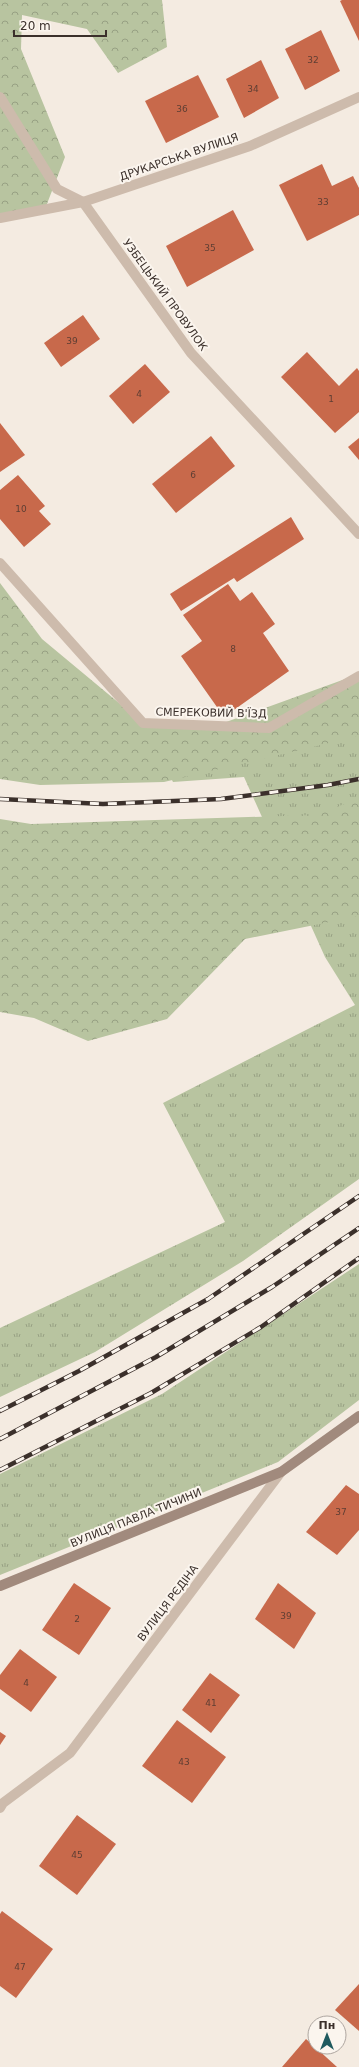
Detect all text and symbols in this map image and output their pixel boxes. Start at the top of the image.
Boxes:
scale bar [14,12,106,38]
text: 20 m [20,19,51,33]
house number: 32 [307,55,319,65]
house number: 34 [247,84,259,94]
house number: 36 [176,104,188,114]
street label: ДРУКАРСЬКА ВУЛИЦЯ [118,131,240,183]
house number: 33 [317,197,329,207]
street label: УЗБЕЦЬКИЙ ПРОВУЛОК [120,237,210,353]
house number: 35 [204,243,216,253]
house number: 39 [66,336,78,346]
house number: 4 [136,389,142,399]
house number: 1 [328,394,334,404]
house number: 6 [190,470,196,480]
house number: 10 [15,504,27,514]
house number: 8 [230,644,236,654]
street label: СМЕРЕКОВИЙ В'ЇЗД [155,706,267,720]
street label: ВУЛИЦЯ ПАВЛА ТИЧИНИ [69,1486,203,1550]
house number: 37 [335,1507,347,1517]
street label: ВУЛИЦЯ РЄДІНА [135,1562,201,1644]
house number: 39 [280,1611,292,1621]
house number: 2 [74,1614,80,1624]
house number: 4 [23,1678,29,1688]
house number: 41 [205,1698,217,1708]
house number: 43 [178,1757,190,1767]
house number: 45 [71,1850,83,1860]
house number: 47 [14,1962,26,1972]
north arrow [307,2015,347,2055]
text: Пн [319,2019,335,2032]

